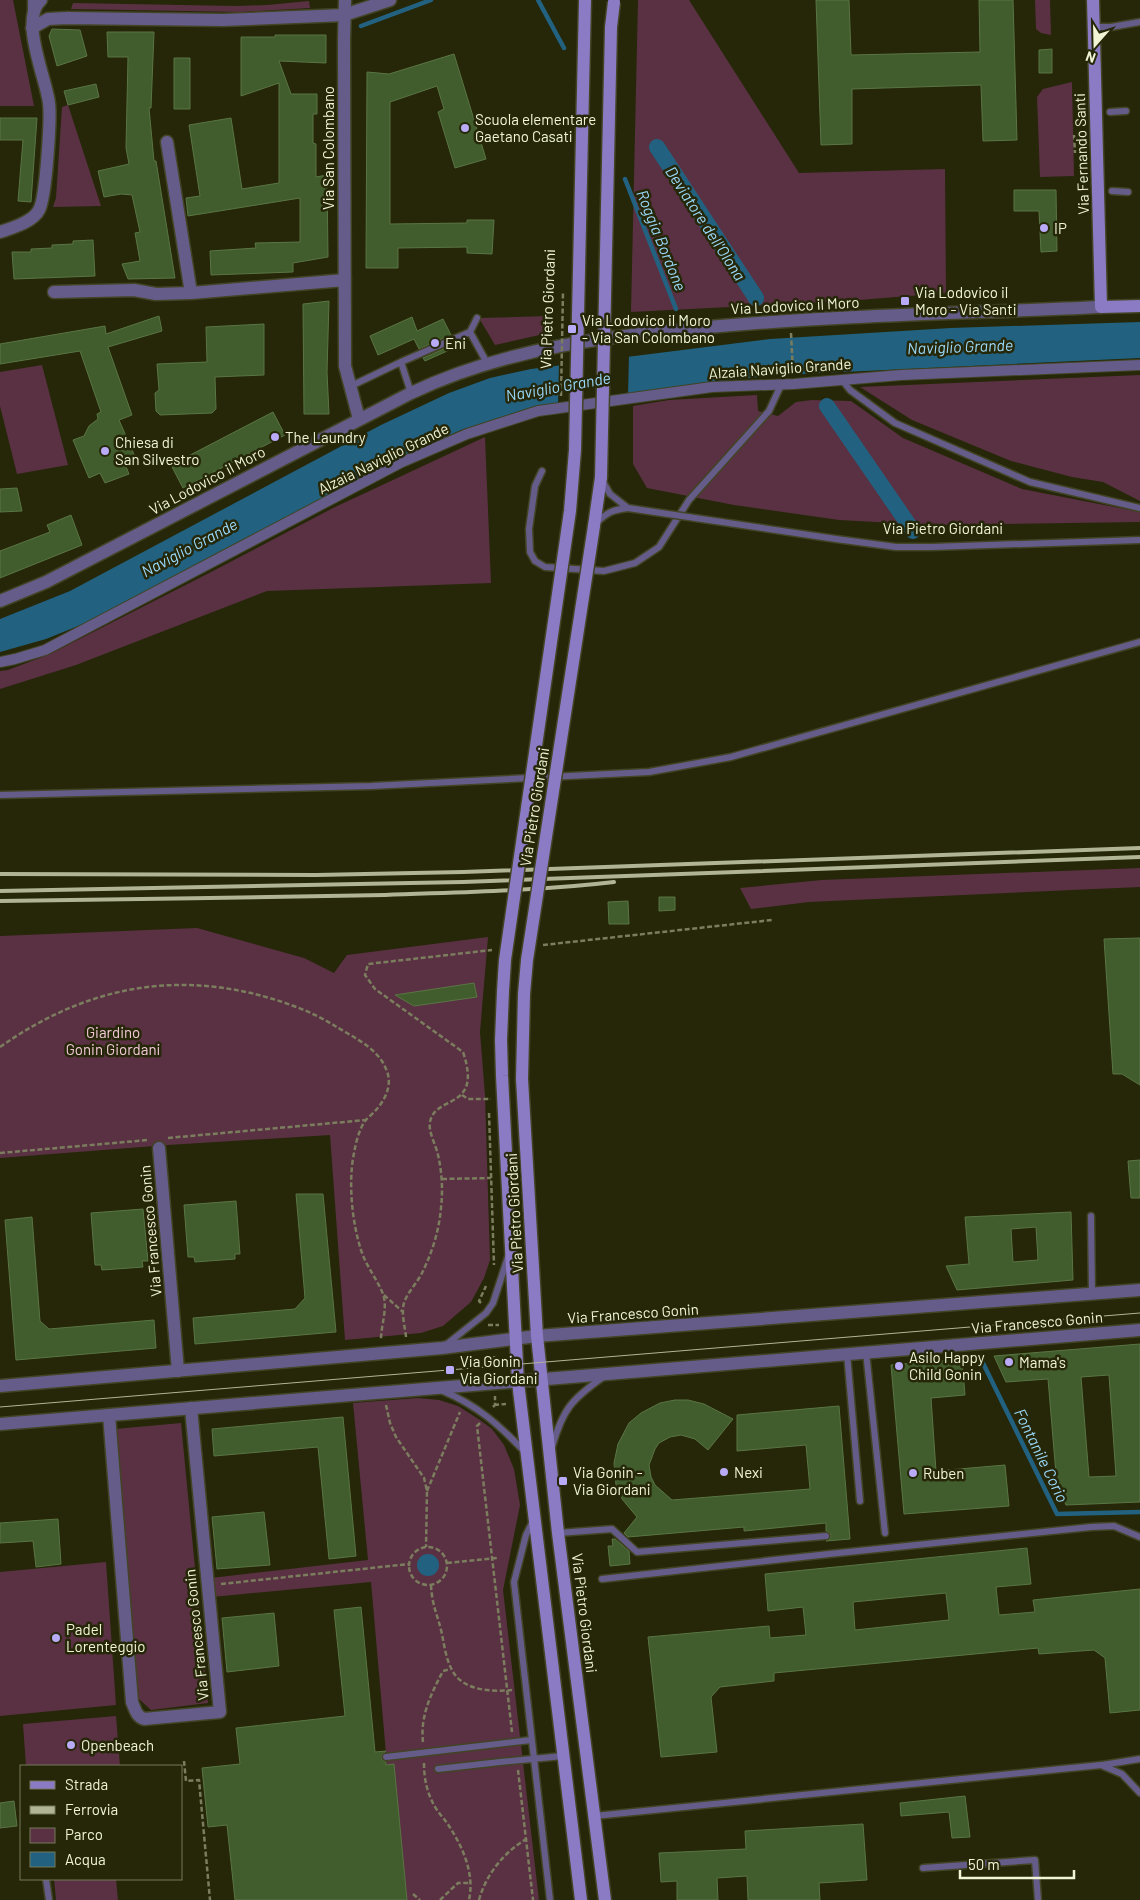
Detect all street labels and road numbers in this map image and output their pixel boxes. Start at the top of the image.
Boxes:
street label: Via San Colombano [319,86,337,210]
street label: Via Fernando Santi [1070,93,1092,215]
street label: Via Pietro Giordani [536,249,558,369]
street label: Via Lodovico il Moro [730,293,860,317]
street label: Alzaia Naviglio Grande [708,354,852,382]
street label: Alzaia Naviglio Grande [315,419,451,497]
street label: Via Lodovico il Moro [146,442,268,518]
street label: Via Pietro Giordani [883,519,1003,537]
street label: Via Pietro Giordani [516,746,552,868]
street label: Via Pietro Giordani [502,1152,526,1274]
street label: Via Francesco Gonin [135,1165,165,1297]
street label: Via Francesco Gonin [567,1299,699,1327]
street label: Via Francesco Gonin [971,1307,1103,1337]
street label: Via Pietro Giordani [569,1552,601,1674]
street label: Via Francesco Gonin [180,1568,212,1702]

